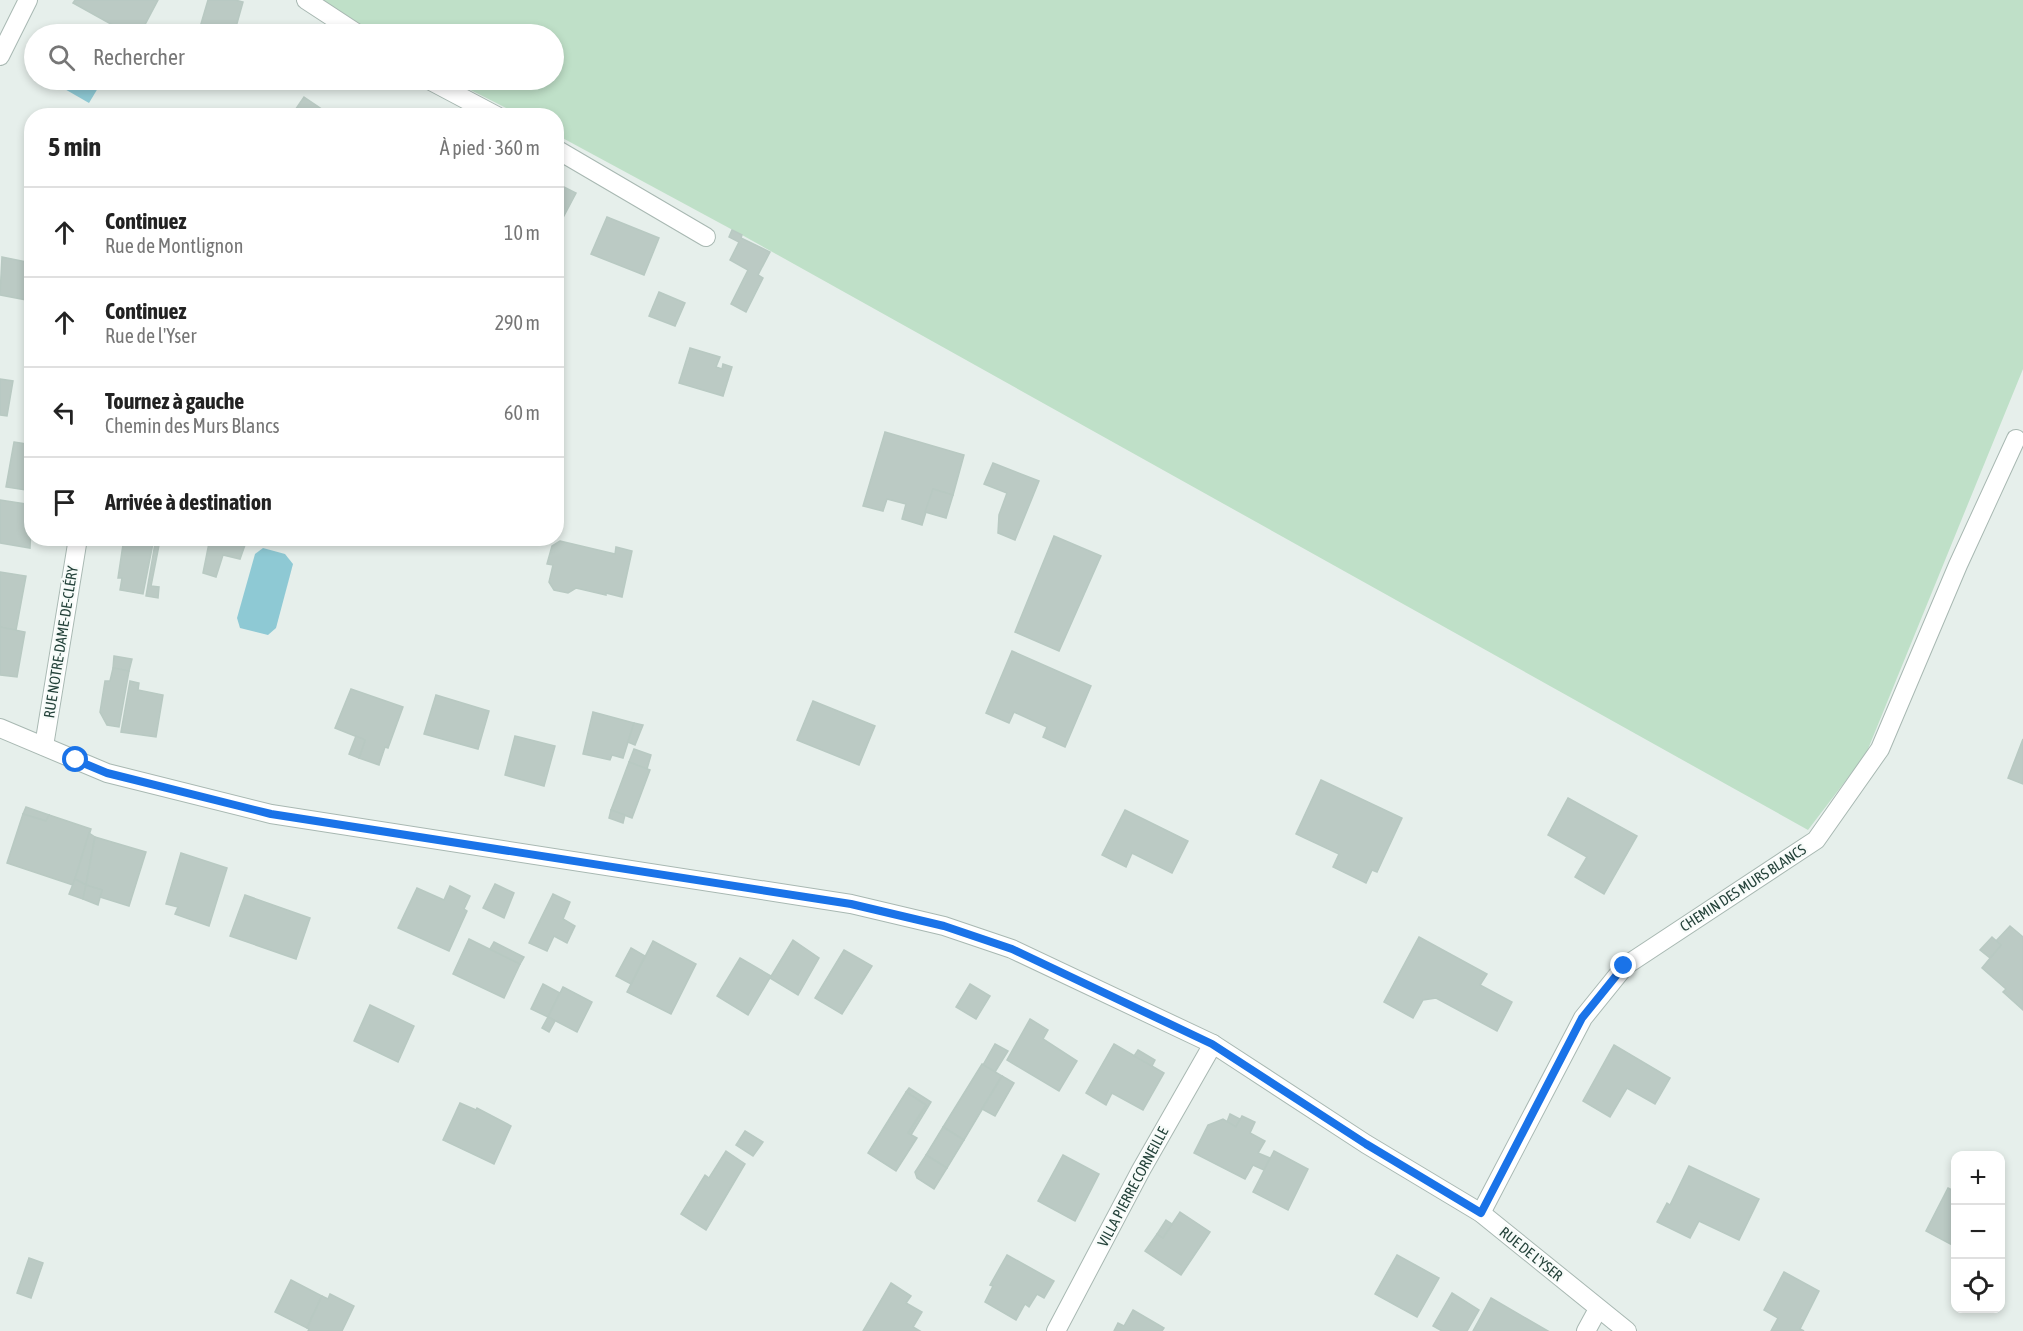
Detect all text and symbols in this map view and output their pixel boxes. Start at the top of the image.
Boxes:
search box [24,24,564,90]
icon: search [45,41,78,74]
text: Rechercher [93,44,184,70]
text: 5 min [48,132,101,162]
text: À pied · 360 m [440,136,540,159]
text: Continuez [105,208,187,234]
icon: ahead [48,216,81,249]
text: 10 m [504,221,540,244]
text: Rue de Montlignon [105,234,243,257]
text: Continuez [105,298,187,324]
icon: ahead [48,306,81,339]
text: 290 m [495,311,540,334]
text: Rue de l'Yser [105,324,196,347]
text: Tournez à gauche [105,388,244,414]
icon: left [48,396,81,429]
text: 60 m [504,401,540,424]
text: Chemin des Murs Blancs [105,414,280,437]
icon: arrive [48,486,81,519]
text: Arrivée à destination [105,489,272,515]
street label: RUE NOTRE-DAME-DE-CLÉRY [40,564,81,719]
route start [62,746,88,772]
street label: CHEMIN DES MURS BLANCS [1677,841,1809,935]
route end [1610,952,1636,978]
street label: VILLA PIERRE CORNEILLE [1094,1124,1172,1249]
map controls [1951,1151,2005,1313]
button: + [1951,1151,2005,1205]
button: − [1951,1205,2005,1259]
street label: RUE DE L'YSER [1496,1223,1567,1284]
button: locate [1951,1259,2005,1313]

